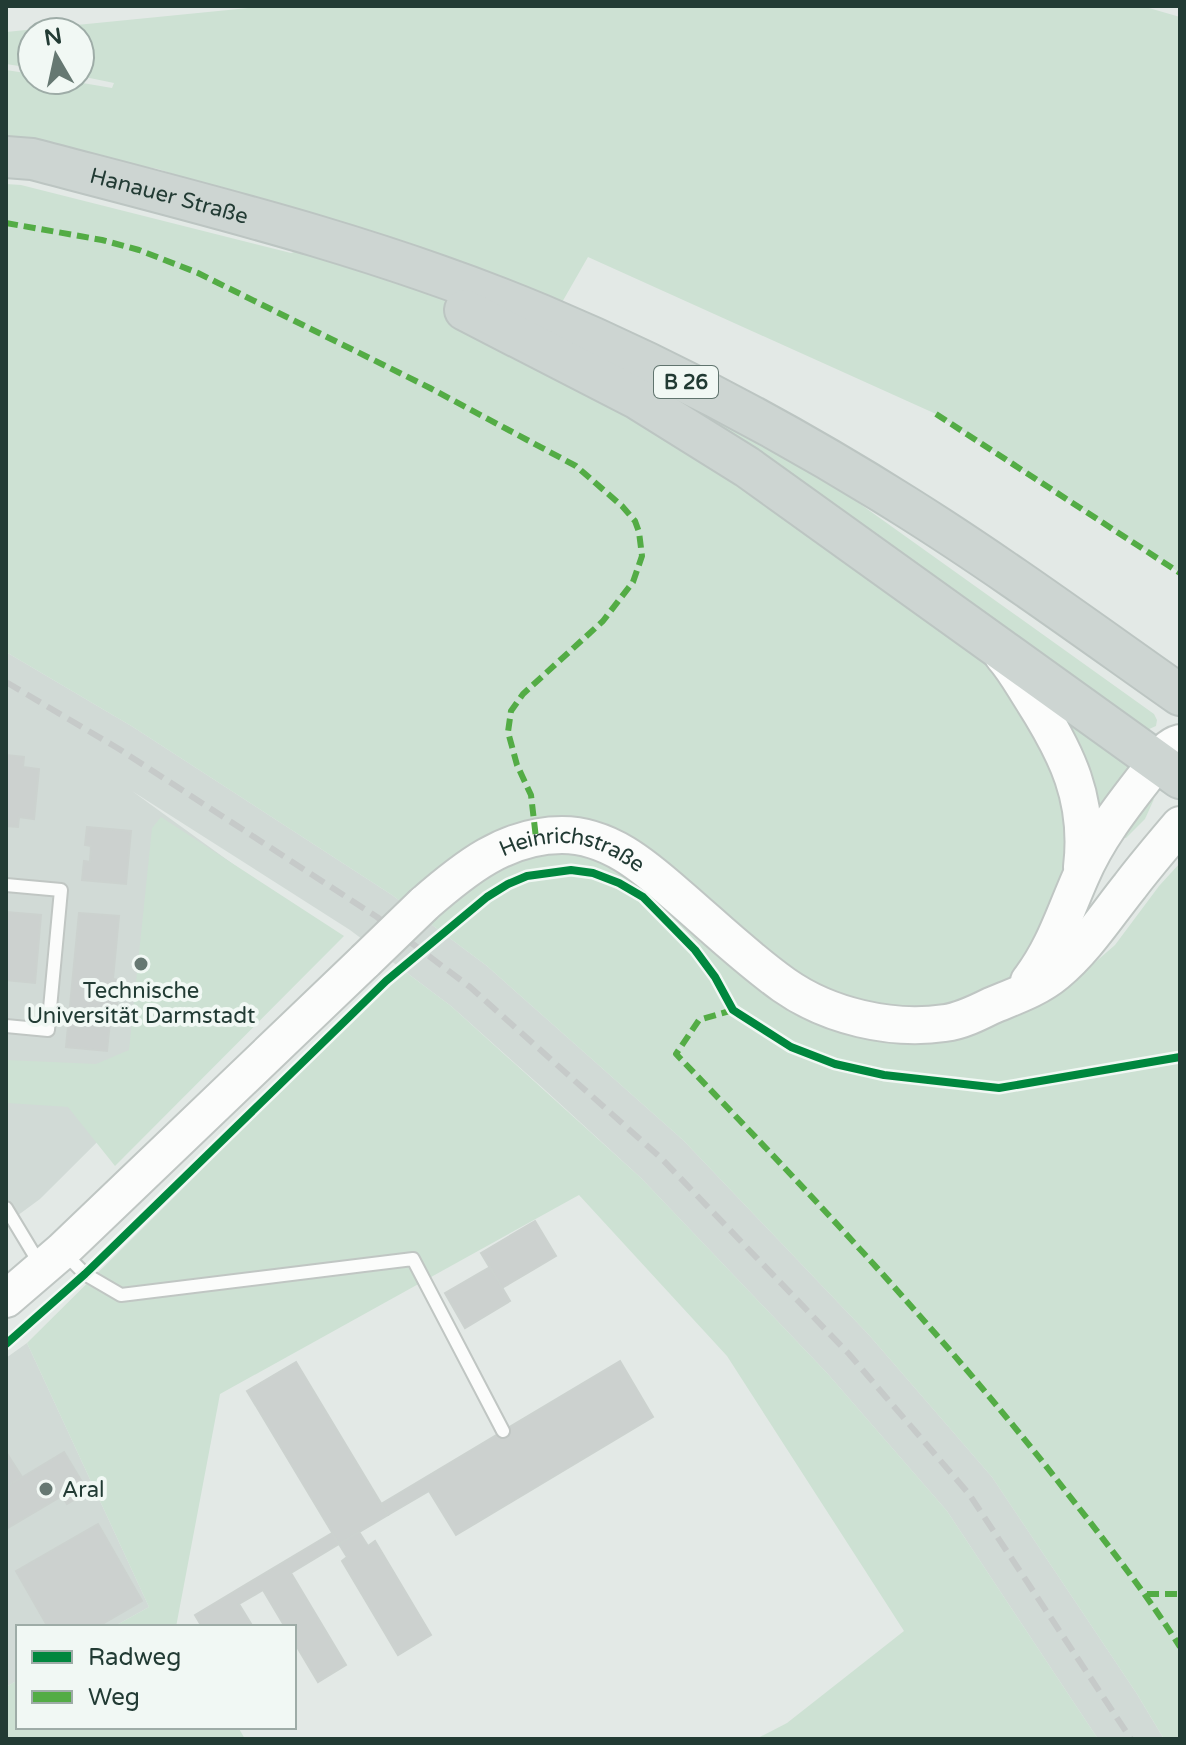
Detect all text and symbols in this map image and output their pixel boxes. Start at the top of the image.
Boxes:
north arrow [16,16,96,96]
text: N [42,23,64,51]
street label: Hanauer Straße [87,163,251,230]
road number: B 26 [654,366,718,398]
street label: Heinrichstraße [495,823,650,878]
marker: Technische Universität Darmstadt [132,955,150,973]
place label: Technische Universität Darmstadt [26,978,256,1029]
place label: Aral [62,1477,105,1503]
marker: Aral [37,1480,55,1498]
legend [16,1625,296,1729]
text: Radweg [88,1643,181,1672]
text: Weg [88,1683,140,1712]

